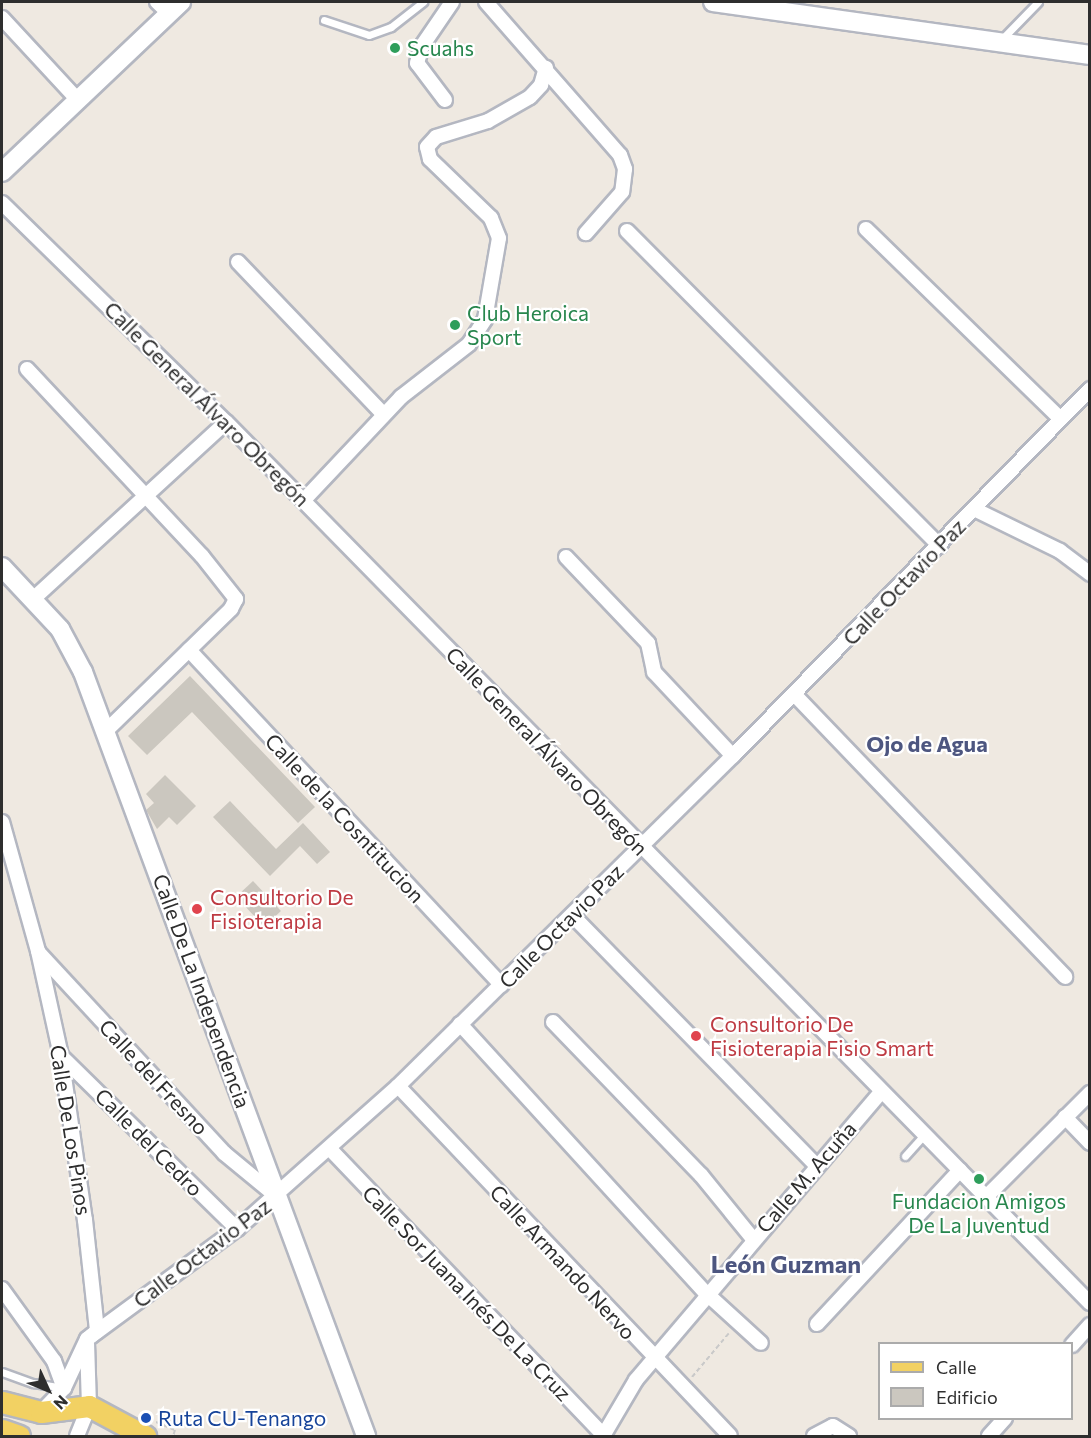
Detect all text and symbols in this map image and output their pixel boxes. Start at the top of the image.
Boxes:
place label: Scuahs [407,35,474,61]
marker: Scuahs [388,41,402,55]
street label: Calle General Álvaro Obregón [99,296,315,512]
place label: Club Heroica Sport [467,300,589,350]
marker: Club Heroica Sport [448,318,462,332]
street label: Calle Octavio Paz [837,514,971,650]
street label: Calle General Álvaro Obregón [441,642,653,860]
street label: Calle de la Cosntitucion [260,728,430,908]
district label: Ojo de Agua [866,731,988,757]
street label: Calle Octavio Paz [494,859,628,993]
street label: Calle De La Independencia [148,870,256,1112]
place label: Consultorio De Fisioterapia [210,884,353,934]
marker: Consultorio De Fisioterapia [188,900,206,918]
place label: Consultorio De Fisioterapia Fisio Smart [710,1011,934,1061]
street label: Calle del Fresno [94,1014,214,1140]
marker: Consultorio De Fisioterapia Fisio Smart [687,1027,705,1045]
street label: Calle De Los Pinos [45,1043,97,1217]
street label: Calle del Cedro [90,1083,208,1201]
street label: Calle M. Acuña [751,1116,861,1238]
marker: Fundacion Amigos De La Juventud [972,1172,986,1186]
street label: Calle Armando Nervo [485,1179,641,1345]
street label: Calle Sor Juana Inés De La Cruz [357,1180,577,1406]
place label: Fundacion Amigos De La Juventud [892,1188,1066,1238]
street label: Calle Octavio Paz [128,1193,276,1313]
district label: León Guzman [711,1250,861,1278]
legend [878,1342,1073,1420]
text: Calle [936,1356,976,1378]
north arrow [18,1360,78,1420]
text: Edificio [936,1386,998,1408]
text: N [50,1392,72,1414]
place label: Ruta CU-Tenango [158,1405,326,1431]
marker: Ruta CU-Tenango [139,1411,153,1425]

